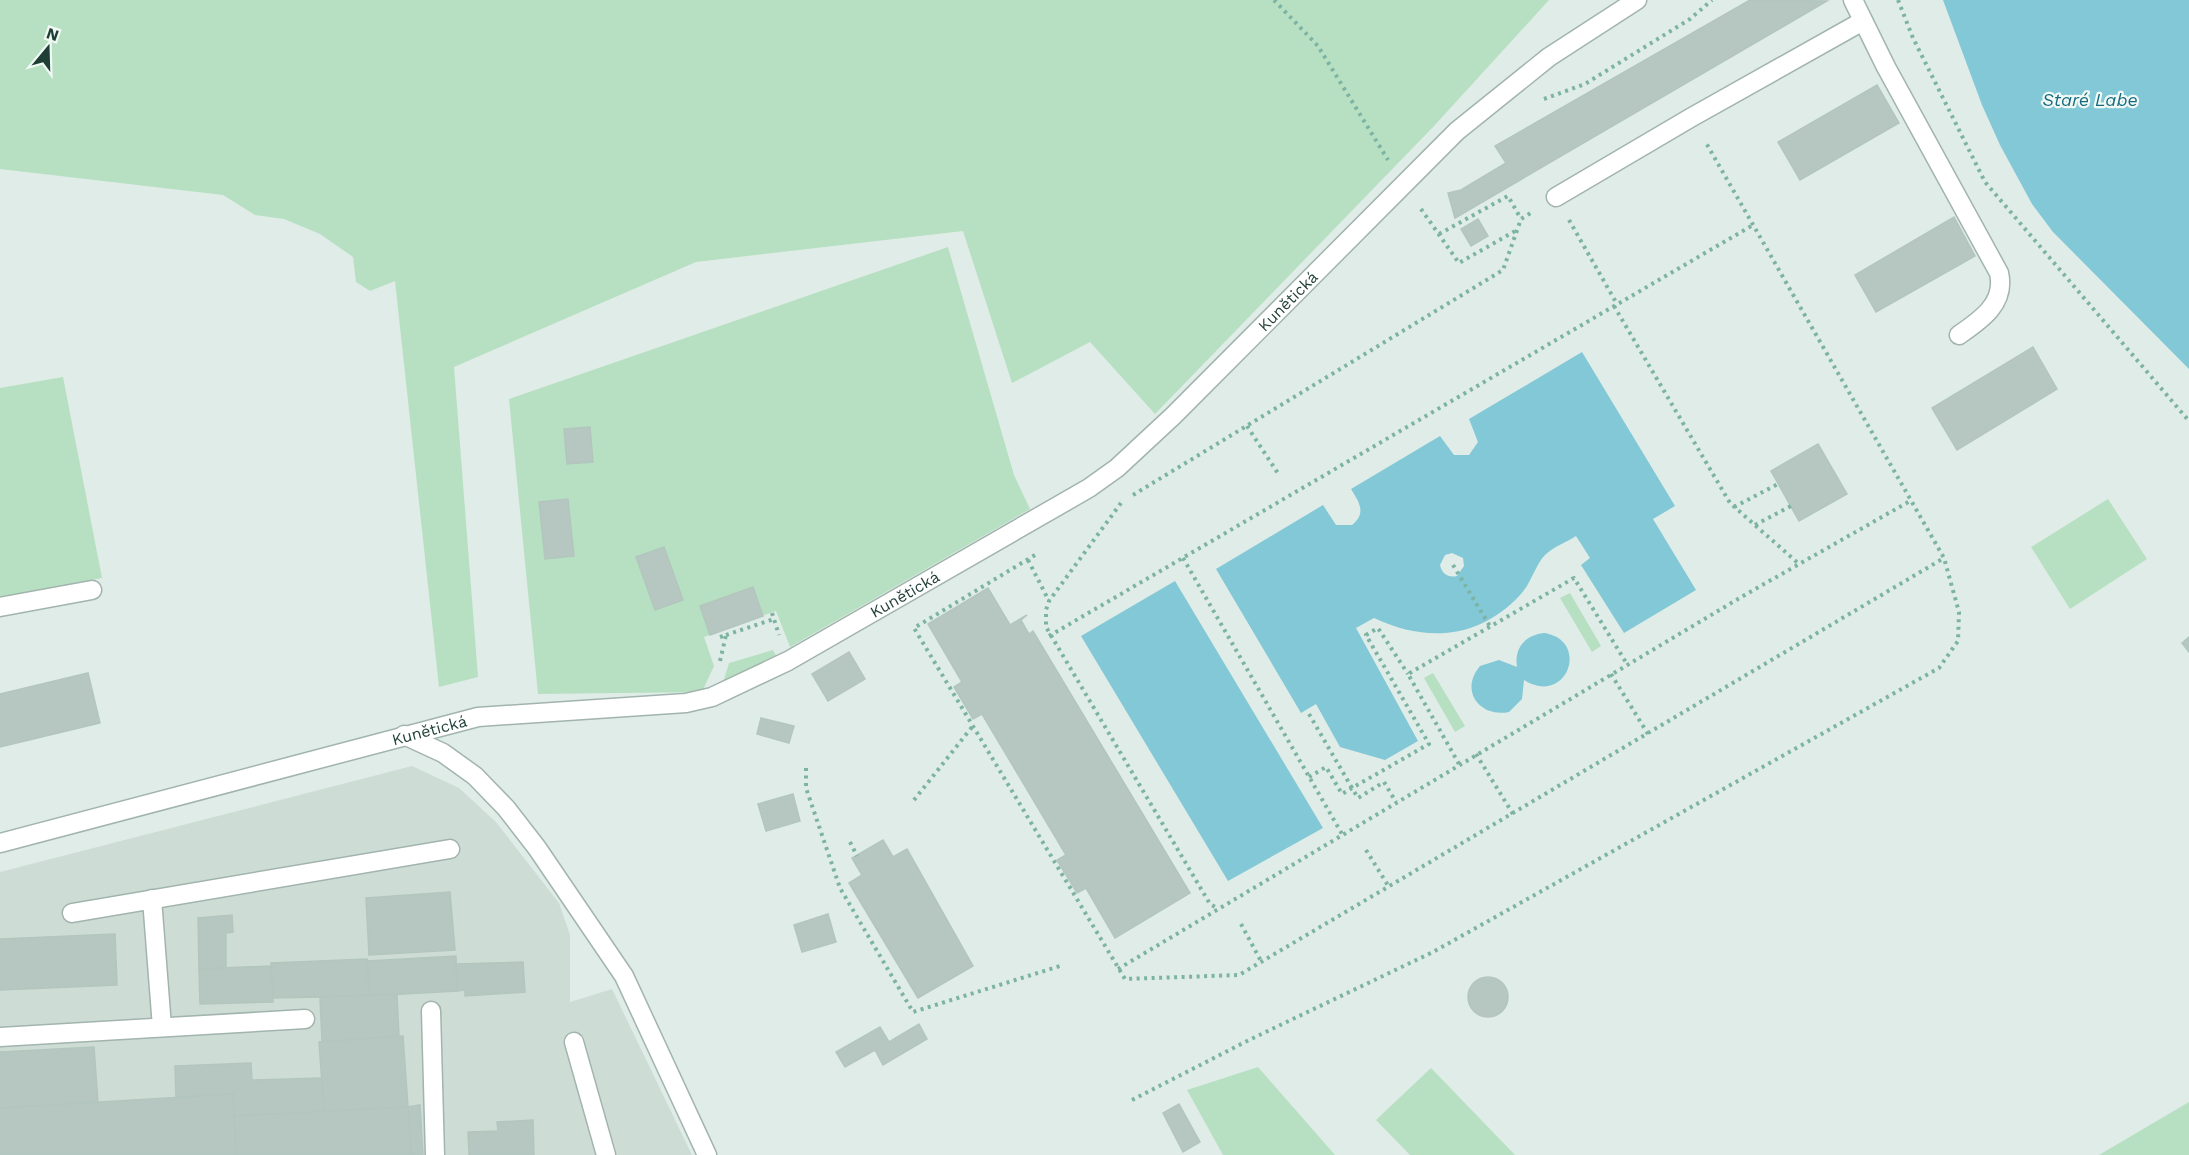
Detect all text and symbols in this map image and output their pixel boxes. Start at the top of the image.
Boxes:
north arrow [18,18,78,78]
text: N [44,23,61,45]
water label: Staré Labe [2042,89,2138,110]
street label: Kunětická [1254,267,1322,335]
street label: Kunětická [867,567,943,622]
street label: Kunětická [390,711,469,749]

